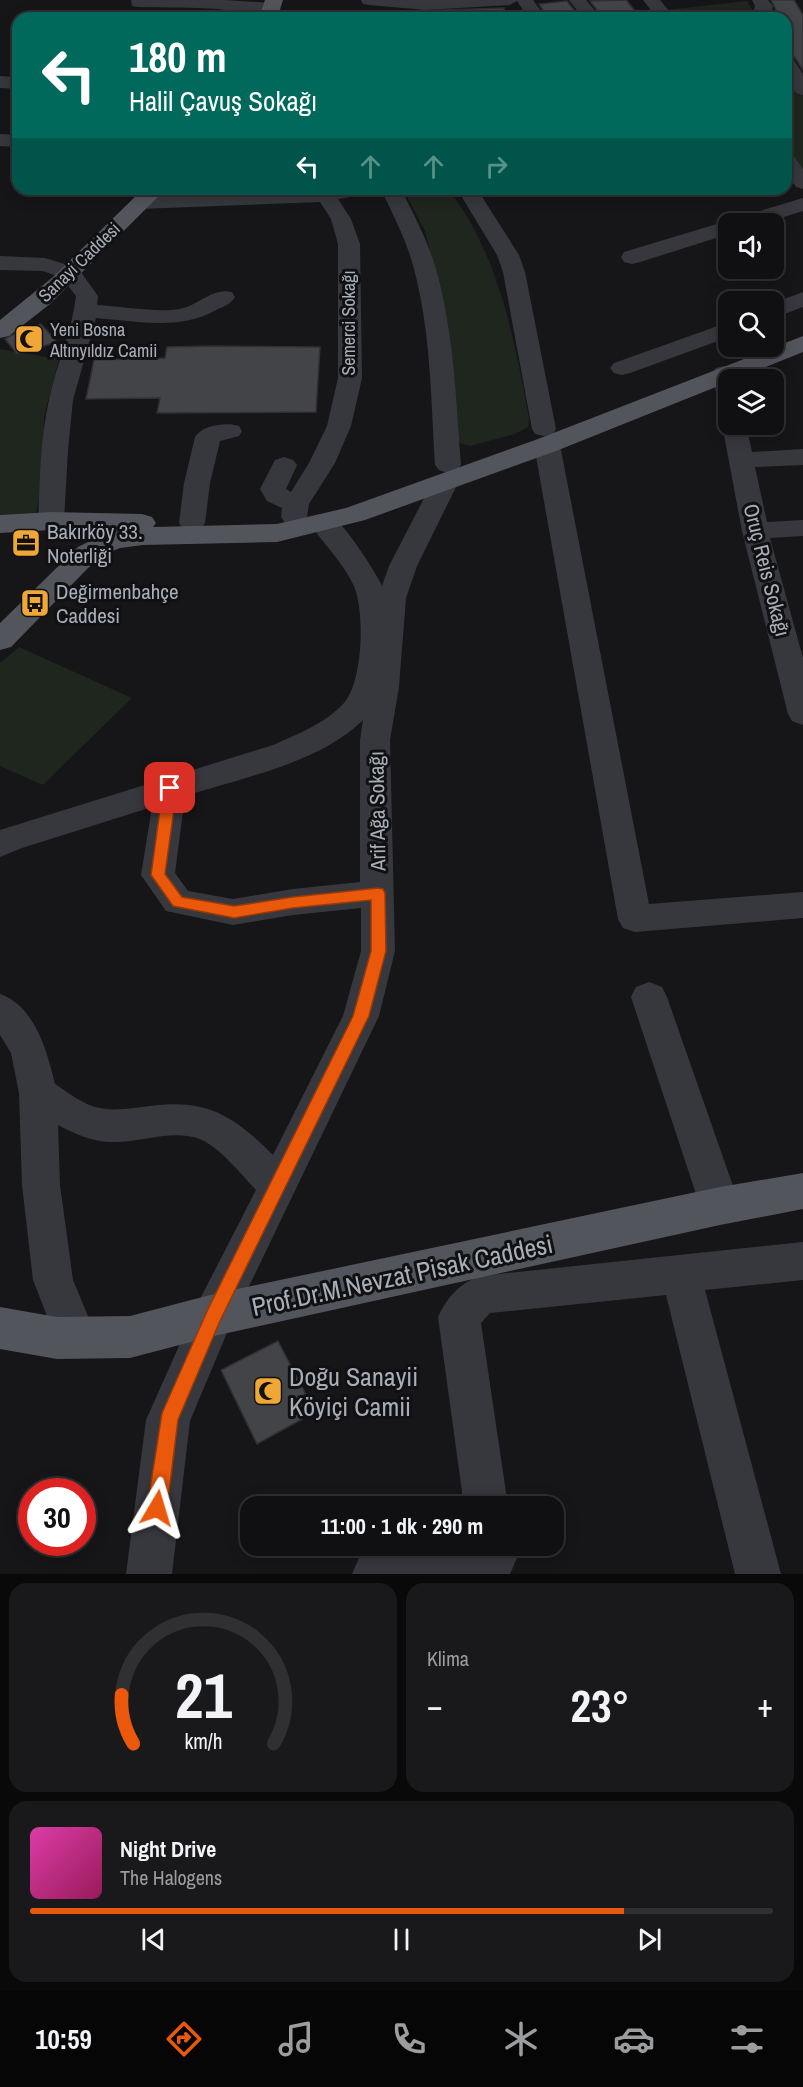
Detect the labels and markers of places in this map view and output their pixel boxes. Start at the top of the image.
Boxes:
place label: Yeni Bosna Altınyıldız Camii [49,317,157,363]
mosque icon: Yeni Bosna Altınyıldız Camii [13,323,45,355]
place label: Bakırköy 33. Noterliği [47,517,143,570]
office icon: Bakırköy 33. Noterliği [10,527,42,559]
place label: Değirmenbahçe Caddesi [56,577,179,630]
bus stop icon: Değirmenbahçe Caddesi [19,587,51,619]
pin [144,762,195,813]
place label: Doğu Sanayii Köyiçi Camii [289,1359,418,1424]
mosque icon: Doğu Sanayii Köyiçi Camii [252,1375,284,1407]

